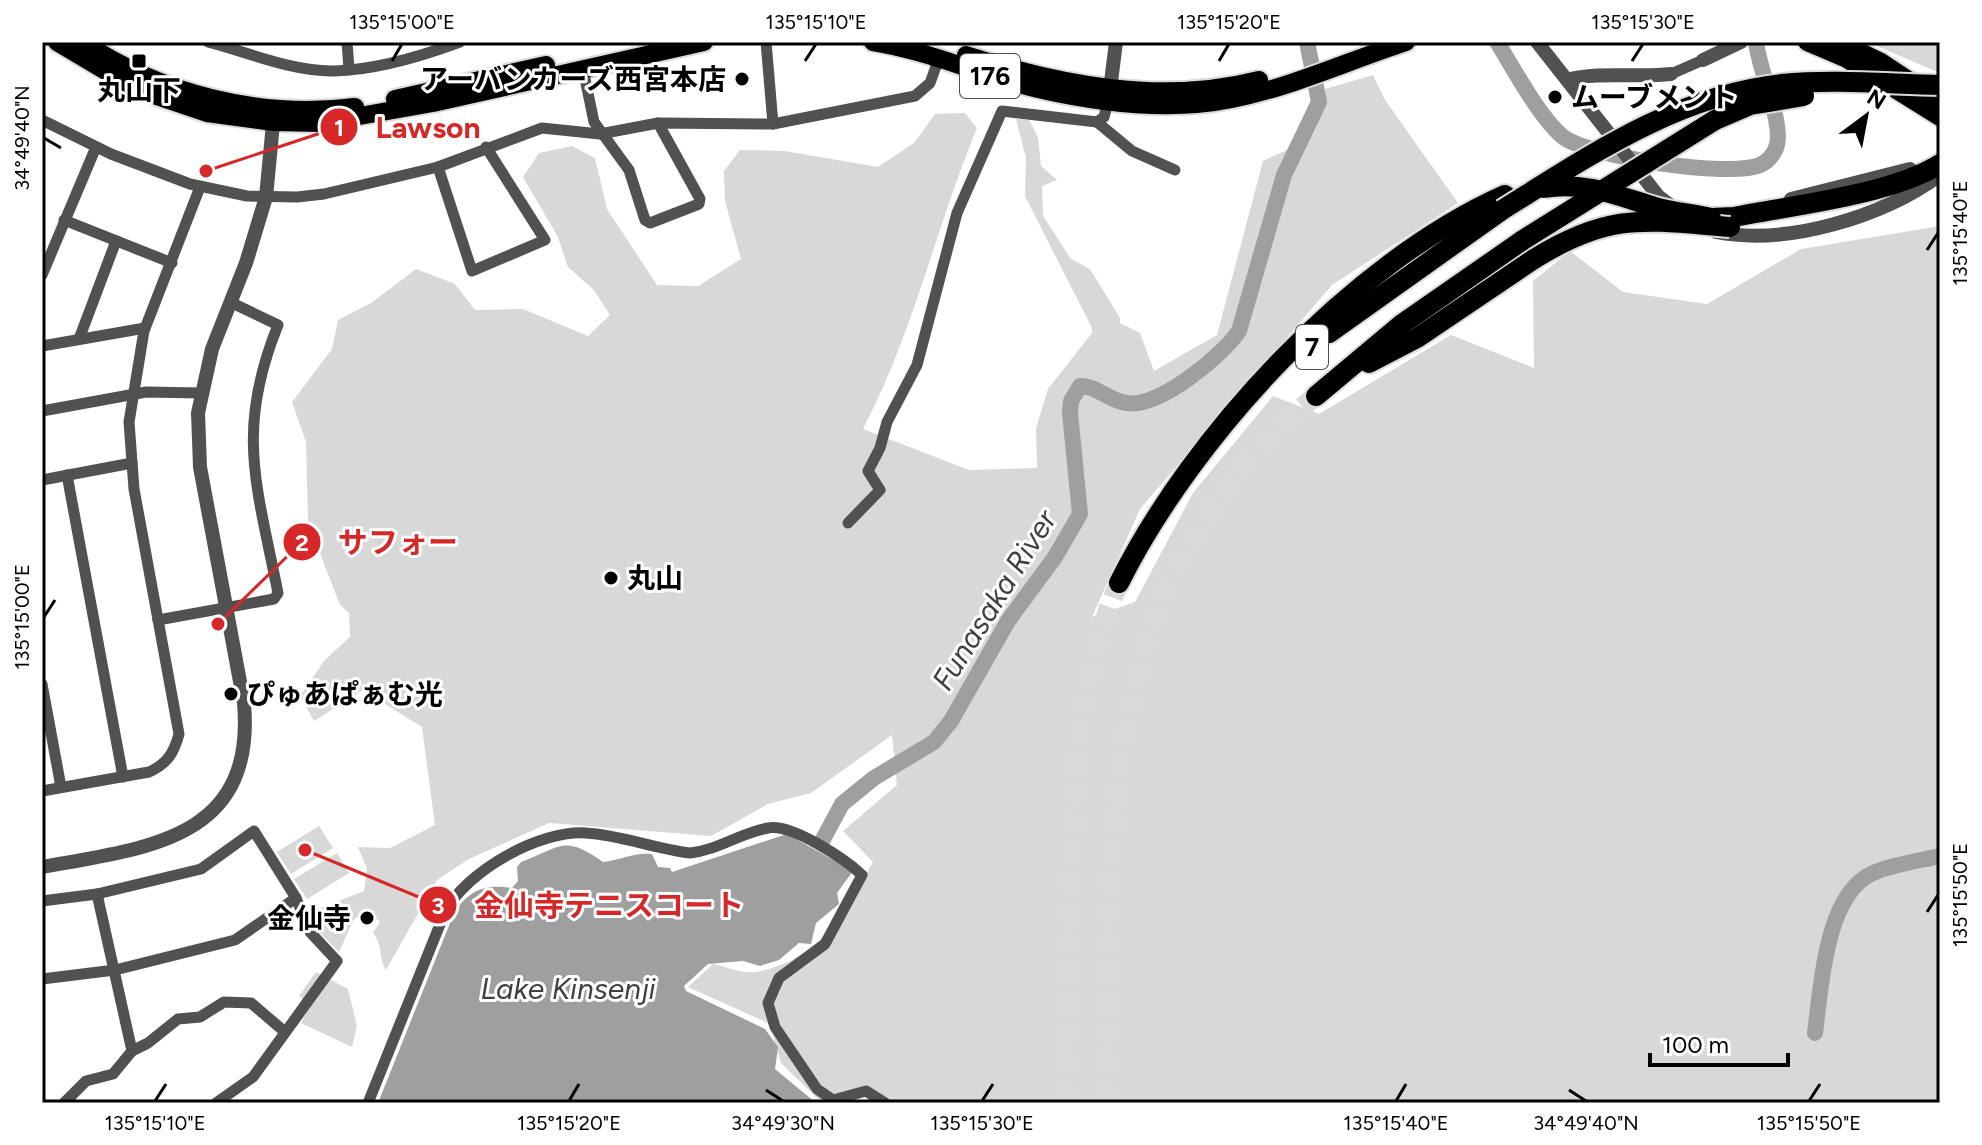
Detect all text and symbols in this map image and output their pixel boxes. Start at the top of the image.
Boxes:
text: 135°15'00"E [349,10,455,34]
text: 135°15'10"E [765,10,867,34]
text: 135°15'20"E [1177,10,1281,34]
text: 135°15'30"E [1591,10,1695,34]
marker: 丸山下 [130,52,148,70]
road number: 176 [960,54,1020,98]
place label: アーバンカーズ西宮本店 [420,62,726,96]
marker: アーバンカーズ西宮本店 [733,70,751,88]
place label: 丸山下 [97,73,181,107]
north arrow [1826,76,1906,156]
place label: ムーブメント [1571,80,1737,114]
text: N [1862,84,1891,115]
text: 34°49'40"N [10,85,34,191]
marker: ムーブメント [1546,88,1564,106]
callout: Lawson [319,100,496,154]
text: Lawson [375,109,481,146]
text: 1 [334,113,344,142]
text: 135°15'40"E [1948,180,1972,286]
road number: 7 [1296,325,1328,369]
water label: Funasaka River [924,501,1065,697]
callout: サフォー [282,515,474,569]
text: サフォー [338,524,458,561]
text: 2 [295,528,309,557]
place label: 丸山 [627,561,683,595]
text: 135°15'00"E [10,564,34,670]
marker: 丸山 [602,569,620,587]
place label: ぴゅあぱぁむ光 [247,677,443,711]
marker: ぴゅあぱぁむ光 [222,685,240,703]
text: 135°15'50"E [1948,843,1972,947]
callout: 金仙寺テニスコート [418,878,760,932]
text: 金仙寺テニスコート [474,887,744,924]
text: 3 [431,891,445,920]
place label: 金仙寺 [267,901,351,935]
marker: 金仙寺 [358,909,376,927]
water label: Lake Kinsenji [480,970,657,1007]
scale bar [1650,1017,1788,1067]
text: 100 m [1662,1030,1729,1059]
text: 135°15'10"E [104,1111,206,1135]
text: 135°15'20"E [517,1111,621,1135]
text: 34°49'30"N [731,1111,835,1135]
text: 135°15'30"E [930,1111,1034,1135]
text: 135°15'40"E [1343,1111,1449,1135]
text: 34°49'40"N [1533,1111,1639,1135]
text: 135°15'50"E [1757,1111,1861,1135]

